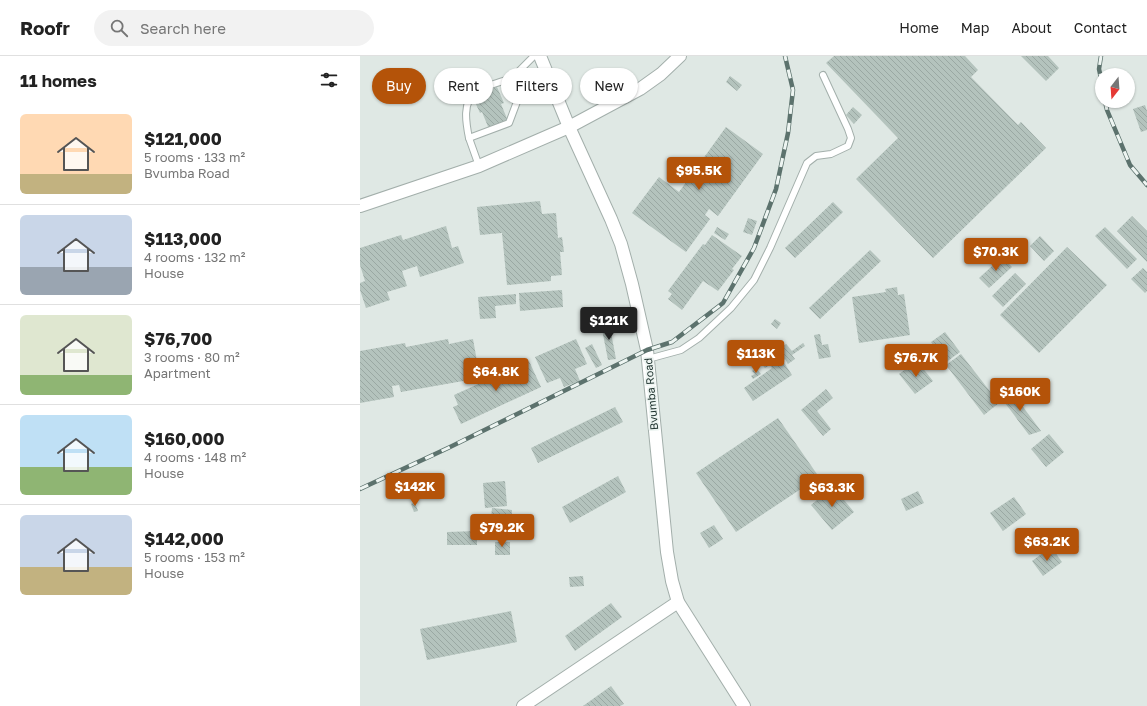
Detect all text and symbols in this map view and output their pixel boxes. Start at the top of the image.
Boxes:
search box [94,10,374,46]
text: Roofr [20,16,70,39]
icon: search [108,17,130,39]
text: Search here [140,19,226,37]
text: Home [899,19,939,36]
text: Map [961,19,989,36]
text: About [1011,19,1052,36]
text: Contact [1074,19,1127,36]
chip: Buy [372,68,426,104]
chip: Rent [434,68,493,104]
chip: Filters [501,68,572,104]
chip: New [580,68,638,104]
north arrow [1095,68,1135,108]
map controls [1095,68,1135,108]
icon: filters [318,69,340,91]
text: 11 homes [20,70,97,91]
text: $121,000 [144,128,222,149]
icon: home [52,130,100,178]
text: 5 rooms · 133 m² [144,149,245,165]
pin: $95.5K [666,157,732,191]
text: $95.5K [676,162,722,178]
text: Bvumba Road [144,165,230,181]
text: $113,000 [144,228,222,249]
icon: home [52,231,100,279]
pin: $70.3K [963,238,1029,272]
text: $70.3K [973,243,1019,259]
text: 4 rooms · 132 m² [144,249,245,265]
text: House [144,265,184,281]
pin: $121K [581,307,637,341]
text: $121K [589,312,629,328]
text: $76,700 [144,328,212,349]
icon: home [52,331,100,379]
pin: $113K [728,340,784,374]
pin: $76.7K [883,344,949,378]
text: $113K [736,345,776,361]
text: 3 rooms · 80 m² [144,349,240,365]
text: $76.7K [894,349,938,365]
street label: Bvumba Road [641,357,660,431]
pin: $64.8K [463,358,529,392]
text: $64.8K [473,363,520,379]
text: Apartment [144,365,211,381]
pin: $160K [992,378,1048,412]
text: $160K [999,383,1041,399]
text: $160,000 [144,428,225,449]
icon: home [52,431,100,479]
text: 4 rooms · 148 m² [144,449,246,465]
text: House [144,465,184,481]
pin: $142K [387,473,443,507]
pin: $63.3K [799,474,865,508]
text: $142K [395,478,435,494]
text: $63.3K [809,479,855,495]
pin: $79.2K [469,514,535,548]
text: $79.2K [479,519,525,535]
text: $142,000 [144,528,224,549]
pin: $63.2K [1014,528,1080,562]
icon: home [52,531,100,579]
text: $63.2K [1024,533,1070,549]
text: 5 rooms · 153 m² [144,549,245,565]
text: House [144,565,184,581]

